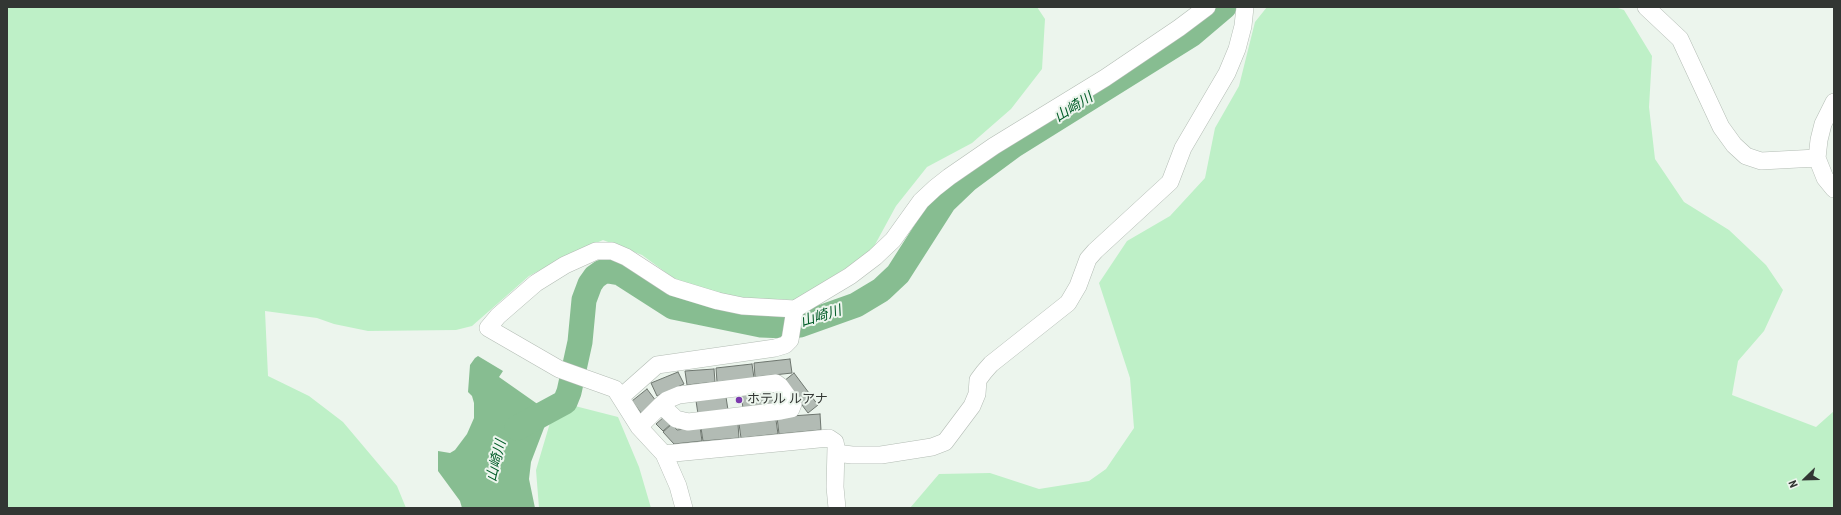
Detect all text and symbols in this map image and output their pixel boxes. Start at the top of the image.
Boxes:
water label: 山崎川 [1052,90,1096,126]
water label: 山崎川 [798,303,844,331]
place label: ホテル ルアナ [747,392,828,408]
marker: ホテル ルアナ [734,395,744,405]
water label: 山崎川 [484,439,510,483]
north arrow [1785,459,1825,499]
text: N [1786,478,1801,490]

